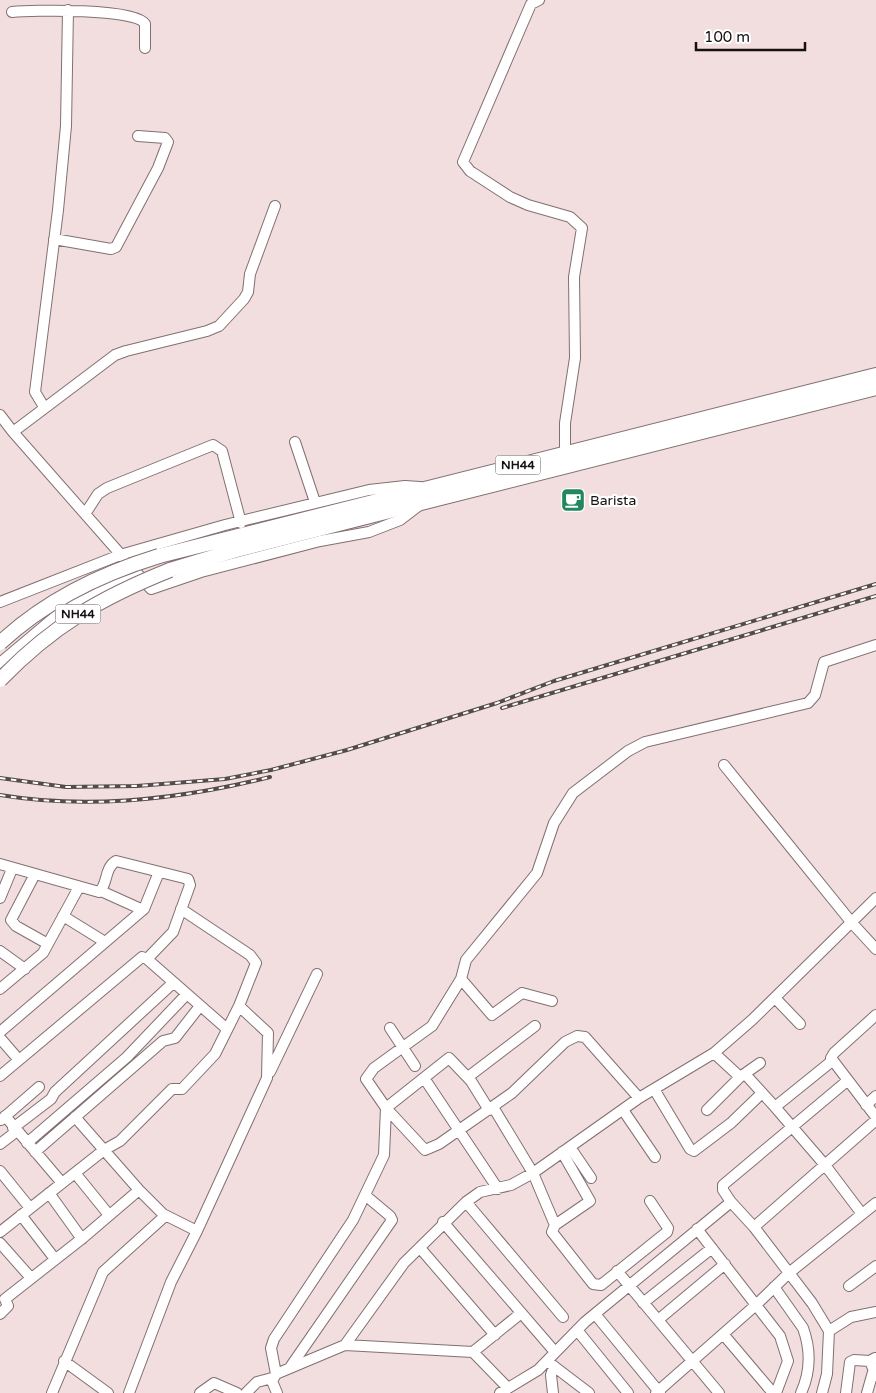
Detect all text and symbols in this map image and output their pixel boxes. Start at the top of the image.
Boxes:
scale bar [696,20,805,52]
text: 100 m [704,28,750,46]
road number: NH44 [496,456,540,474]
cafe icon: Barista [560,487,586,513]
place label: Barista [590,492,636,509]
road number: NH44 [56,604,100,624]

